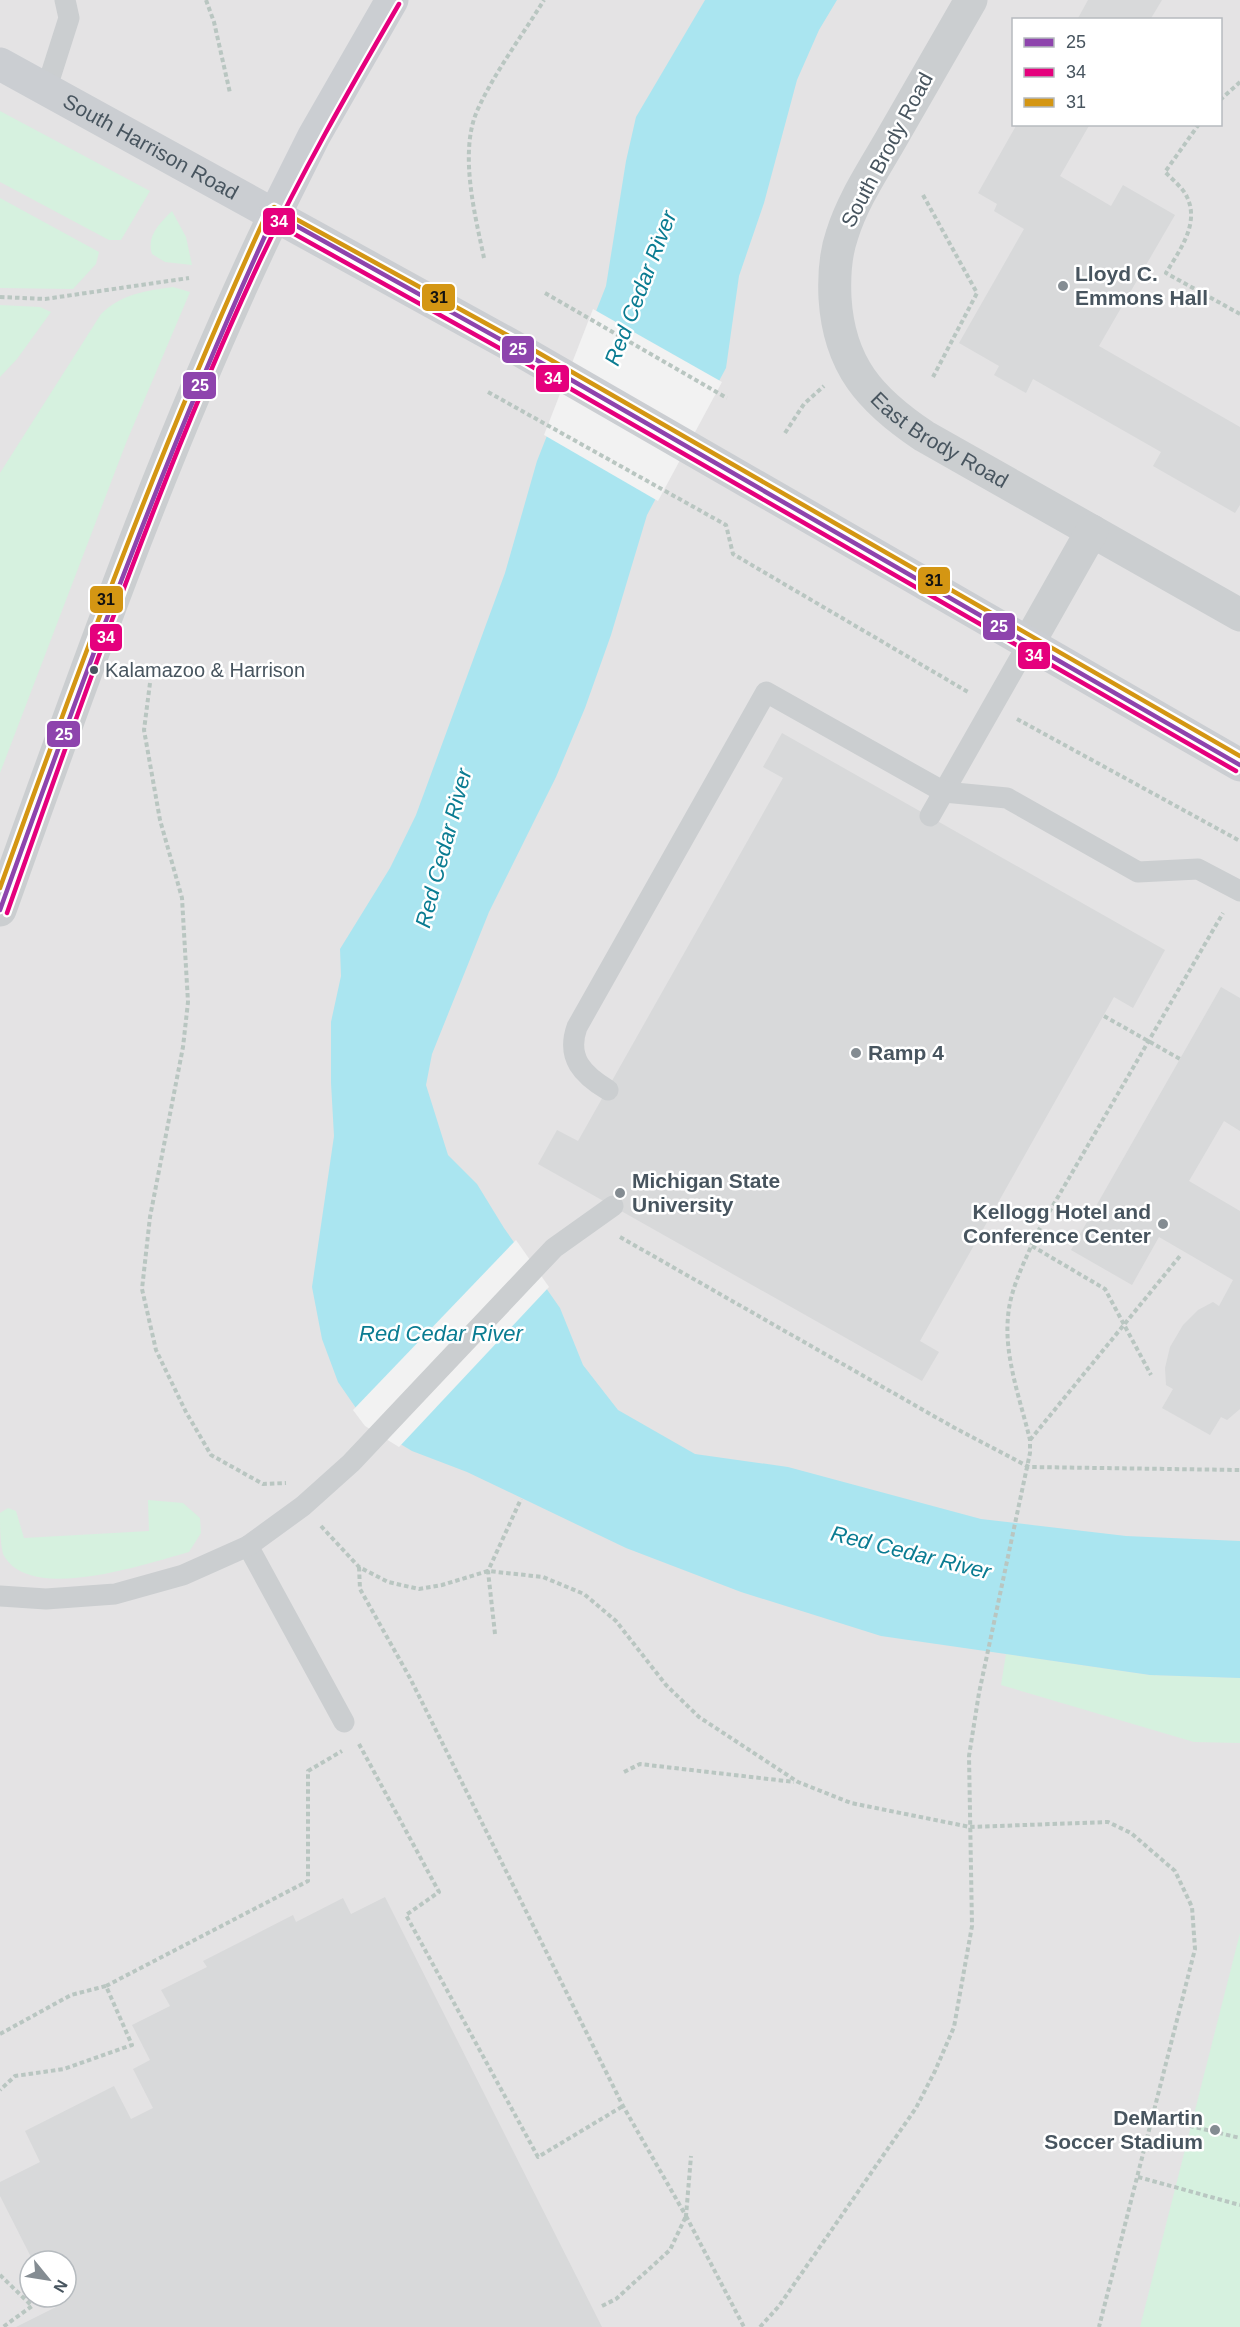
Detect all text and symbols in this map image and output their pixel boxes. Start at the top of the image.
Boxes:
legend [1012,18,1222,126]
text: 25 [1066,32,1086,52]
text: 34 [1066,62,1086,82]
street label: South Brody Road [836,69,937,231]
street label: South Harrison Road [59,89,242,204]
text: 31 [1066,92,1086,112]
water label: Red Cedar River [599,206,682,369]
line badge: 34 [262,207,296,236]
text: 34 [270,213,288,230]
place label: Lloyd C. Emmons Hall [1075,262,1208,309]
marker: Lloyd C. Emmons Hall [1056,279,1070,293]
line badge: 31 [421,283,456,312]
text: 31 [430,289,448,306]
line badge: 25 [501,335,535,364]
text: 25 [509,341,527,358]
line badge: 34 [535,364,570,393]
text: 34 [544,370,562,387]
line badge: 25 [182,371,217,400]
text: 25 [191,377,209,394]
street label: East Brody Road [866,387,1012,492]
line badge: 31 [917,566,951,595]
text: 31 [925,572,943,589]
line badge: 31 [89,585,124,614]
text: 31 [97,591,115,608]
line badge: 25 [982,612,1016,641]
text: 25 [990,618,1008,635]
line badge: 34 [89,623,123,652]
text: 34 [97,629,115,646]
line badge: 34 [1017,641,1051,670]
text: 34 [1025,647,1043,664]
place label: Kalamazoo & Harrison [105,659,305,681]
marker: Kalamazoo & Harrison [88,664,100,676]
line badge: 25 [46,720,81,748]
text: 25 [55,726,73,743]
water label: Red Cedar River [410,764,477,930]
place label: Ramp 4 [868,1041,944,1064]
marker: Ramp 4 [849,1046,863,1060]
place label: Michigan State University [632,1169,780,1216]
marker: Michigan State University [613,1186,627,1200]
place label: Kellogg Hotel and Conference Center [963,1200,1151,1247]
marker: Kellogg Hotel and Conference Center [1156,1217,1170,1231]
water label: Red Cedar River [359,1321,525,1346]
water label: Red Cedar River [828,1521,995,1585]
place label: DeMartin Soccer Stadium [1044,2106,1203,2153]
marker: DeMartin Soccer Stadium [1208,2123,1222,2137]
north arrow [18,2249,78,2309]
text: N [50,2277,71,2296]

